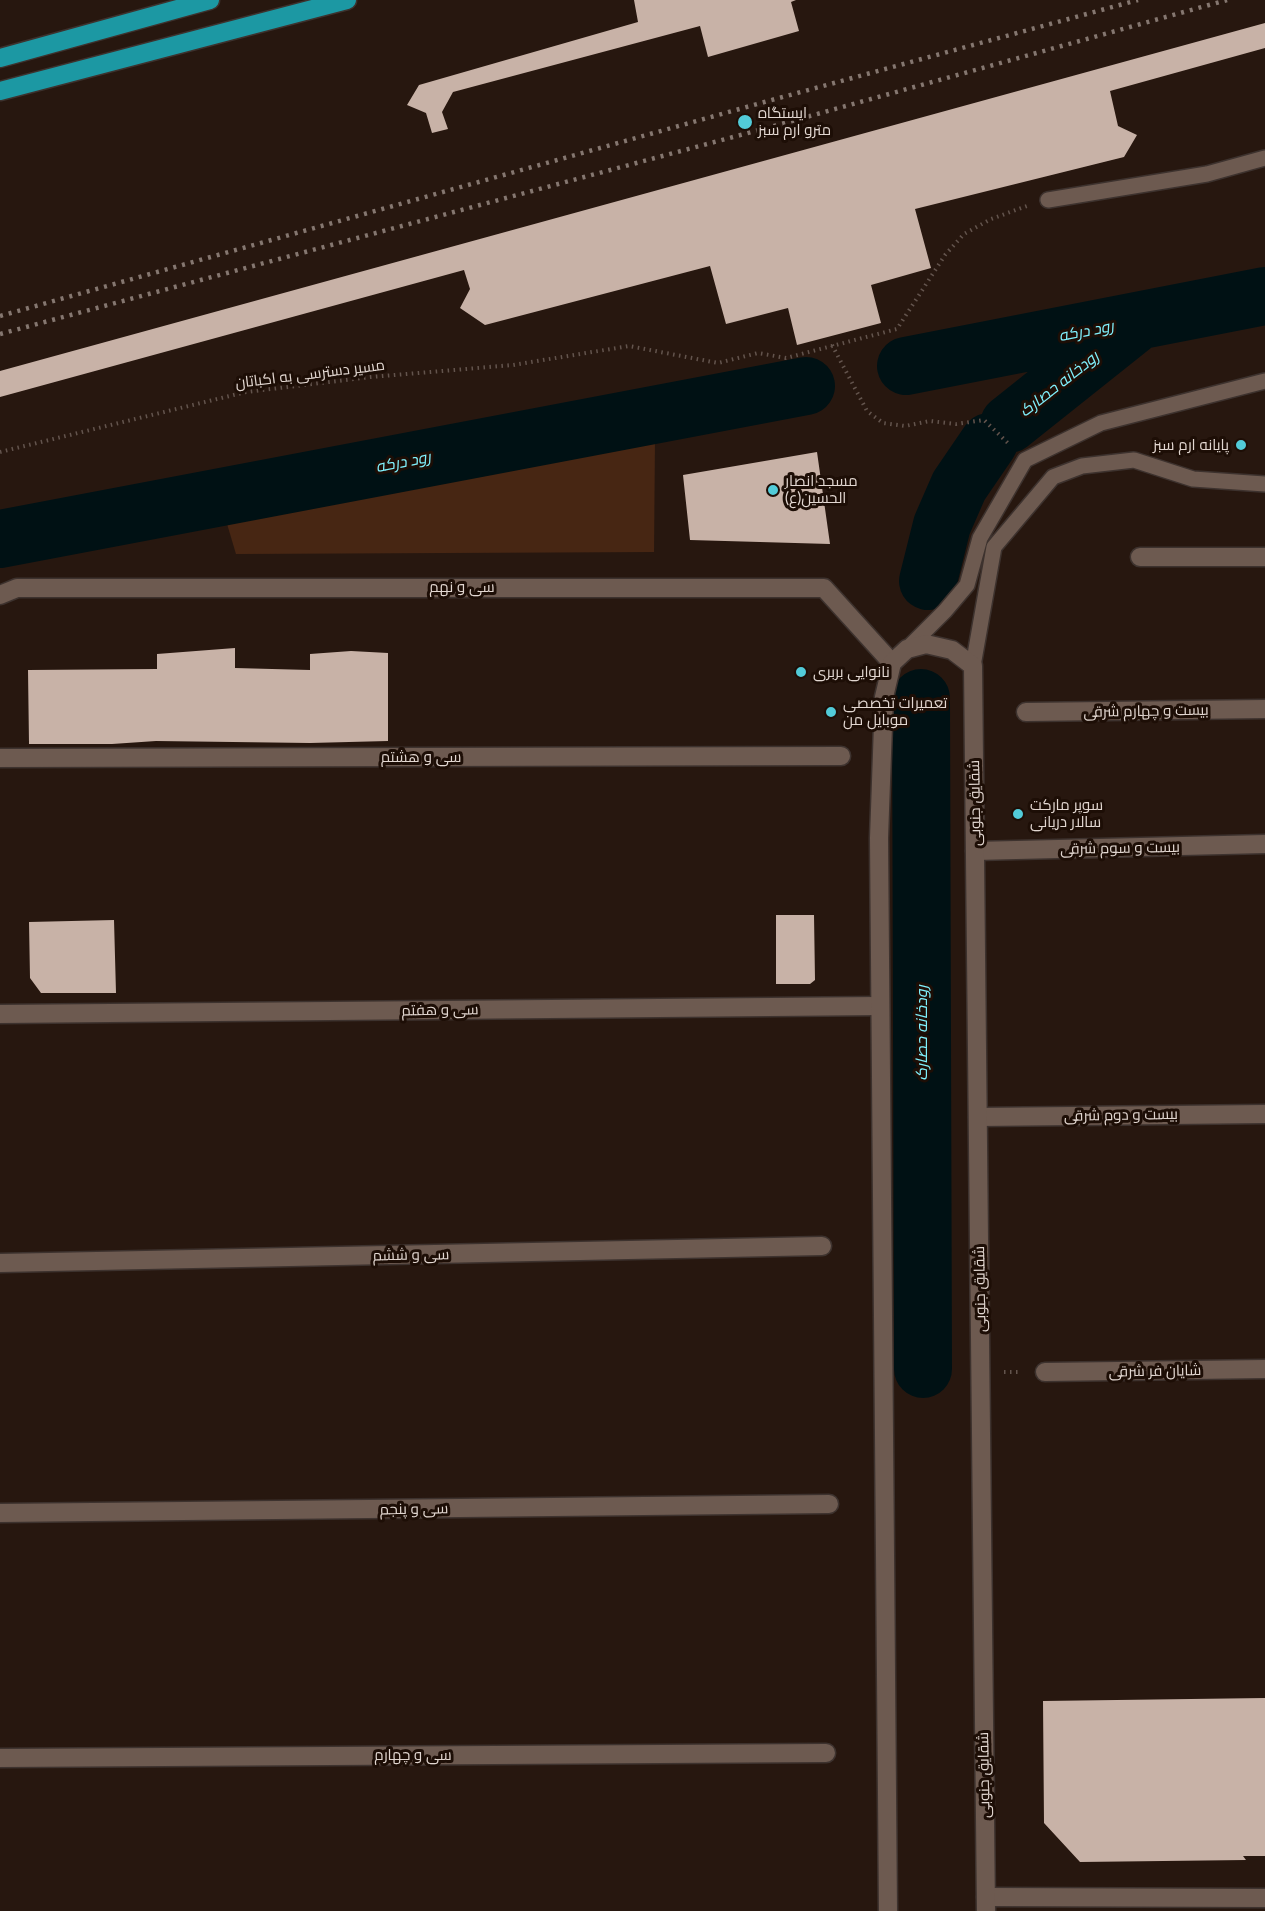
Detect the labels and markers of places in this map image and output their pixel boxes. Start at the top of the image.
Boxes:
place label: ایستگاه مترو ارم سبز [758,104,831,139]
marker: ایستگاه مترو ارم سبز [736,113,754,131]
place label: پایانه ارم سبز [1153,436,1229,454]
marker: پایانه ارم سبز [1234,438,1248,452]
place label: مسجد انصار الحسین(ع) [785,472,858,507]
marker: مسجد انصار الحسین(ع) [766,483,780,497]
place label: نانوایی بربری [813,663,890,681]
marker: نانوایی بربری [794,665,808,679]
place label: تعمیرات تخصصی موبایل من [843,694,947,729]
marker: تعمیرات تخصصی موبایل من [824,705,838,719]
place label: سوپر مارکت سالار دریانی [1030,796,1103,831]
marker: سوپر مارکت سالار دریانی [1011,807,1025,821]

